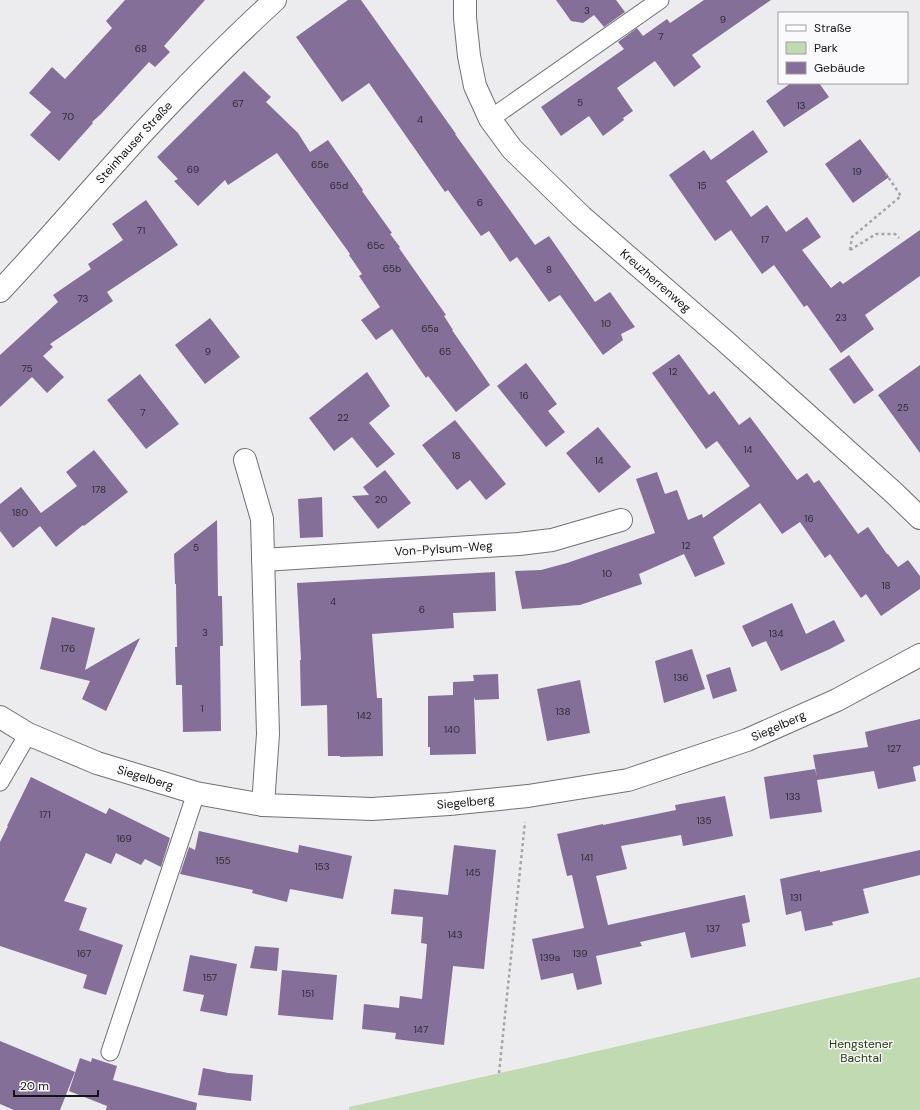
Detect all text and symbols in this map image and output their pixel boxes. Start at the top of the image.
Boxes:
house number: 3 [584,4,590,17]
legend [778,12,908,84]
house number: 9 [720,13,726,26]
text: Straße [814,20,851,36]
house number: 7 [658,30,664,43]
text: Park [814,40,838,56]
house number: 68 [135,42,147,55]
text: Gebäude [814,60,865,76]
house number: 5 [577,96,583,109]
house number: 67 [232,97,244,110]
street label: Steinhauser Straße [92,98,176,187]
house number: 13 [796,99,806,112]
house number: 70 [62,110,74,123]
house number: 4 [417,113,423,126]
house number: 65e [311,158,329,171]
house number: 69 [187,163,199,176]
house number: 19 [852,165,862,178]
house number: 65d [330,179,348,192]
house number: 15 [697,179,707,192]
house number: 6 [477,196,483,209]
house number: 71 [137,224,145,237]
house number: 17 [761,233,769,246]
house number: 65c [367,239,385,252]
street label: Kreuzherrenweg [617,245,695,316]
house number: 65b [383,262,401,275]
house number: 8 [546,263,552,276]
house number: 73 [78,292,89,305]
house number: 23 [835,311,847,324]
house number: 10 [601,317,611,330]
house number: 65a [421,322,439,335]
house number: 9 [205,345,211,358]
house number: 65 [439,345,451,358]
house number: 75 [21,362,33,375]
house number: 12 [669,365,678,378]
house number: 16 [519,389,529,402]
house number: 25 [897,401,909,414]
house number: 7 [140,406,146,419]
house number: 22 [337,411,349,424]
house number: 14 [743,443,753,456]
house number: 18 [451,449,461,462]
house number: 14 [594,454,604,467]
house number: 178 [92,483,106,496]
house number: 20 [375,493,387,506]
house number: 180 [12,506,28,519]
house number: 16 [804,512,814,525]
street label: Von-Pylsum-Weg [394,538,493,560]
house number: 12 [682,539,691,552]
house number: 5 [193,541,199,554]
house number: 10 [602,567,612,580]
house number: 18 [881,579,891,592]
house number: 4 [330,595,336,608]
house number: 6 [419,603,425,616]
house number: 3 [202,626,208,639]
house number: 134 [768,627,784,640]
house number: 176 [61,642,75,655]
house number: 136 [673,671,689,684]
house number: 1 [200,702,204,715]
house number: 138 [555,705,571,718]
street label: Siegelberg [749,707,808,745]
house number: 142 [357,709,372,722]
house number: 140 [444,723,460,736]
house number: 127 [887,742,901,755]
street label: Siegelberg [115,762,176,794]
house number: 133 [786,790,801,803]
street label: Siegelberg [436,791,496,813]
house number: 171 [39,808,51,821]
house number: 135 [696,814,712,827]
house number: 169 [116,832,132,845]
house number: 141 [581,851,593,864]
house number: 155 [215,854,231,867]
house number: 153 [314,860,330,873]
house number: 145 [465,866,481,879]
house number: 131 [790,891,802,904]
house number: 137 [706,922,720,935]
house number: 143 [447,928,463,941]
house number: 167 [77,947,91,960]
house number: 139 [572,947,588,960]
house number: 139a [540,951,560,964]
house number: 157 [203,971,217,984]
house number: 151 [302,987,314,1000]
house number: 147 [414,1023,428,1036]
park label: Hengstener Bachtal [829,1036,893,1066]
scale bar [14,1072,98,1098]
text: 20 m [20,1078,49,1094]

